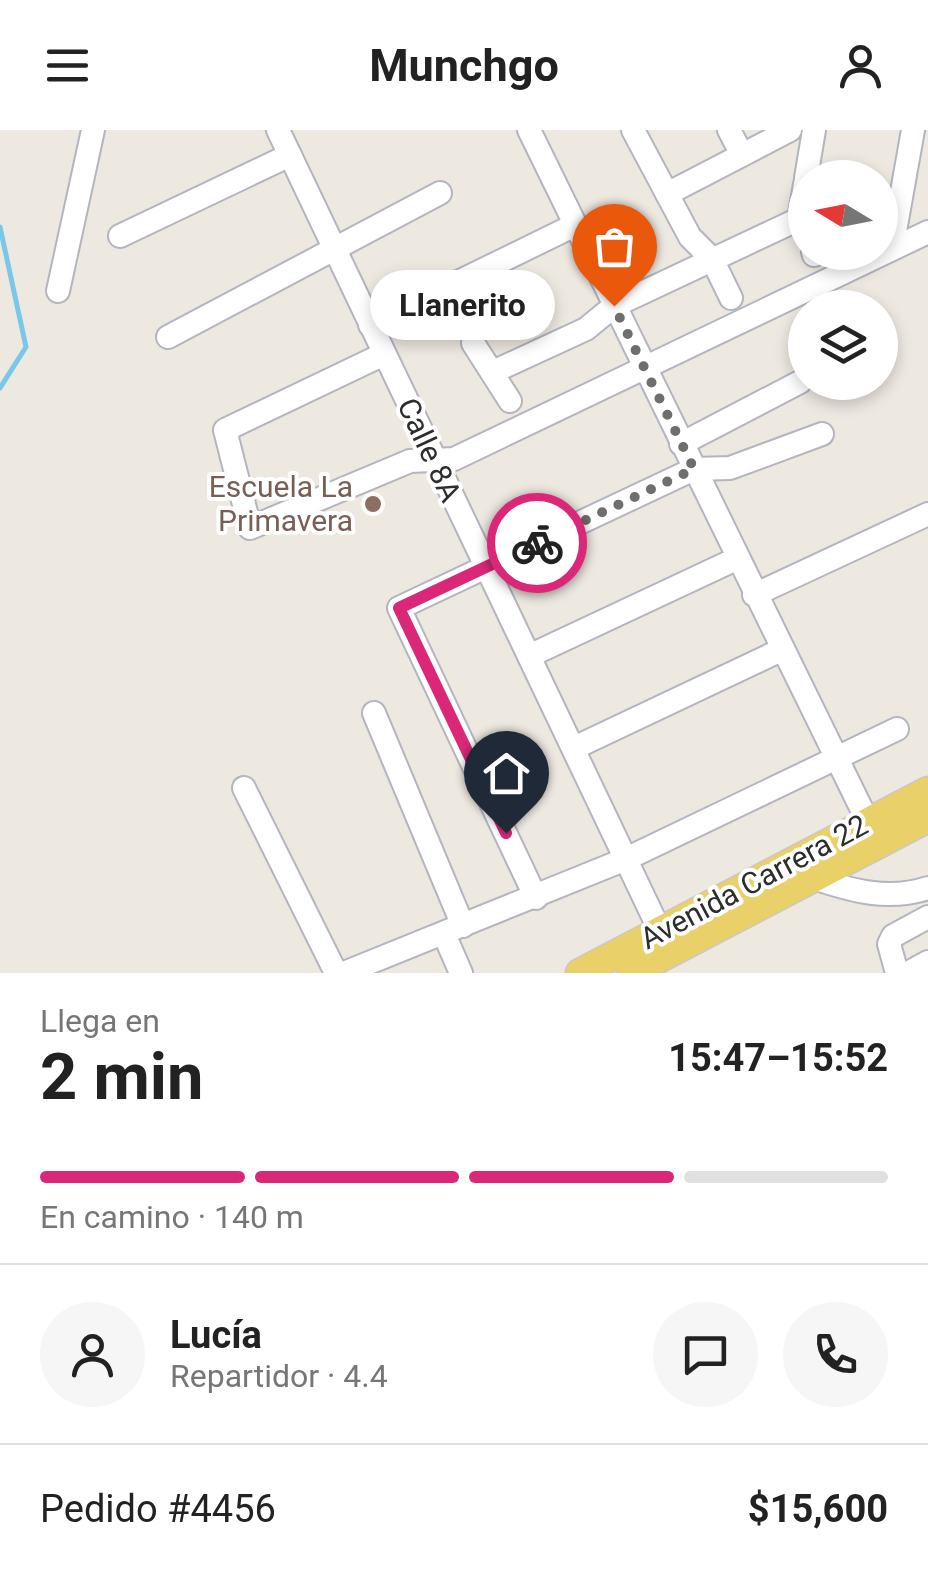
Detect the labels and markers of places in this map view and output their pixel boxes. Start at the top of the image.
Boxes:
pin [572,204,657,307]
callout: Llanerito [369,271,554,341]
place label: Escuela La Primavera [209,469,353,538]
marker: Escuela La Primavera [362,493,384,515]
pin [464,731,549,834]

